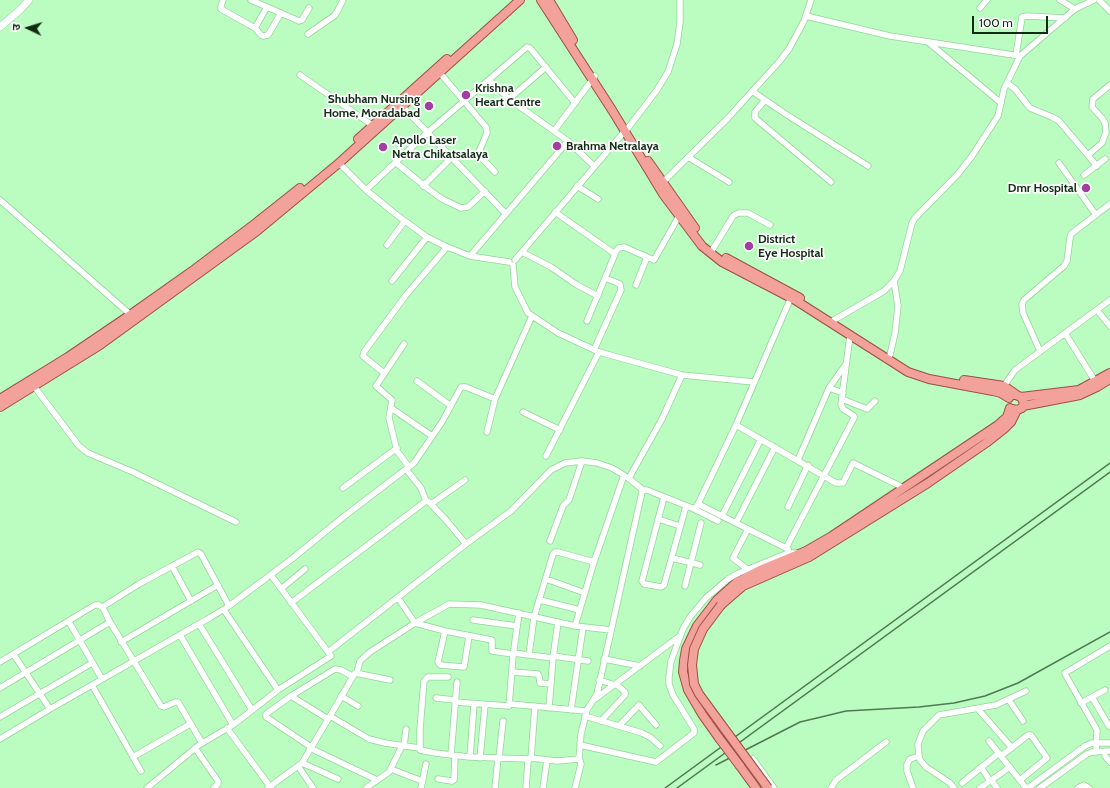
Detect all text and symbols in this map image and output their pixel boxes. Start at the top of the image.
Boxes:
north arrow [8,8,48,48]
scale bar [974,8,1050,34]
text: 100 m [979,15,1013,30]
text: उ [9,23,23,31]
place label: Krishna Heart Centre [475,81,541,109]
marker: Krishna Heart Centre [460,89,472,101]
place label: Shubham Nursing Home, Moradabad [323,92,420,120]
marker: Shubham Nursing Home, Moradabad [423,100,435,112]
place label: Apollo Laser Netra Chikatsalaya [392,133,488,161]
place label: Brahma Netralaya [566,139,659,153]
marker: Brahma Netralaya [551,140,563,152]
marker: Apollo Laser Netra Chikatsalaya [377,141,389,153]
place label: Dmr Hospital [1008,181,1077,195]
marker: Dmr Hospital [1080,182,1092,194]
place label: District Eye Hospital [758,232,824,260]
marker: District Eye Hospital [743,240,755,252]

